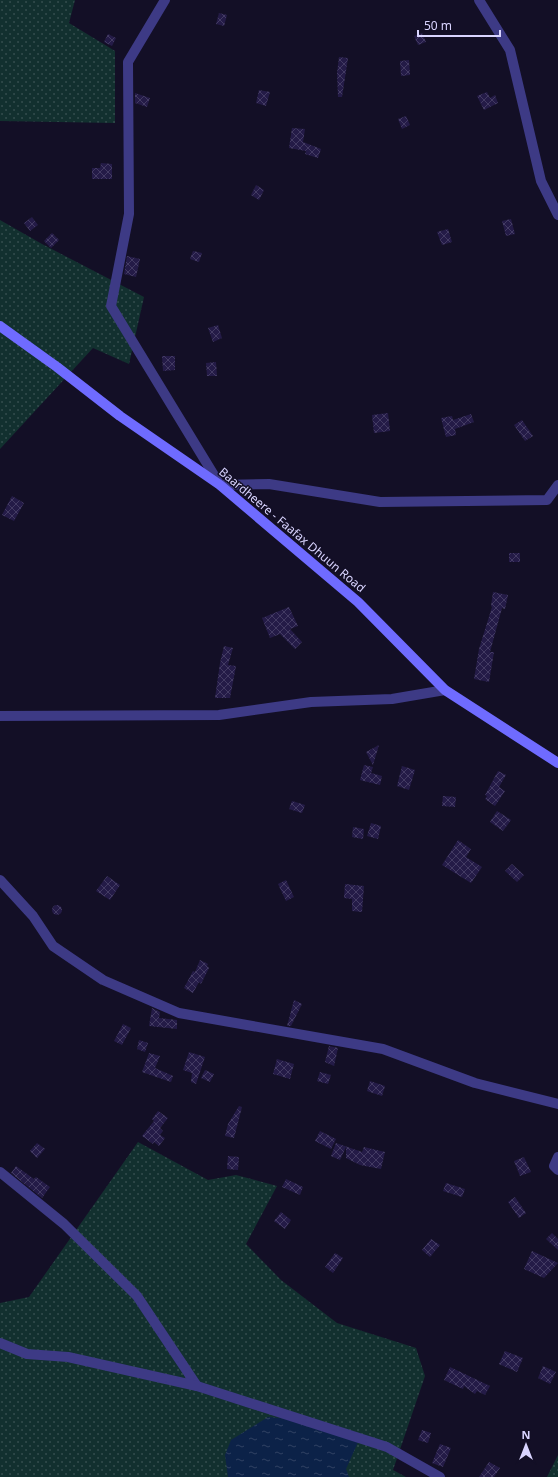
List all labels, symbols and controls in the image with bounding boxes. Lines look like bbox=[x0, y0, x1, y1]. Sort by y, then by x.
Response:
scale bar bbox=[418, 12, 500, 38]
text: 50 m bbox=[424, 17, 452, 34]
street label: Baardheere - Faafax Dhuun Road bbox=[215, 463, 369, 596]
north arrow bbox=[506, 1425, 546, 1465]
text: N bbox=[522, 1427, 530, 1442]

